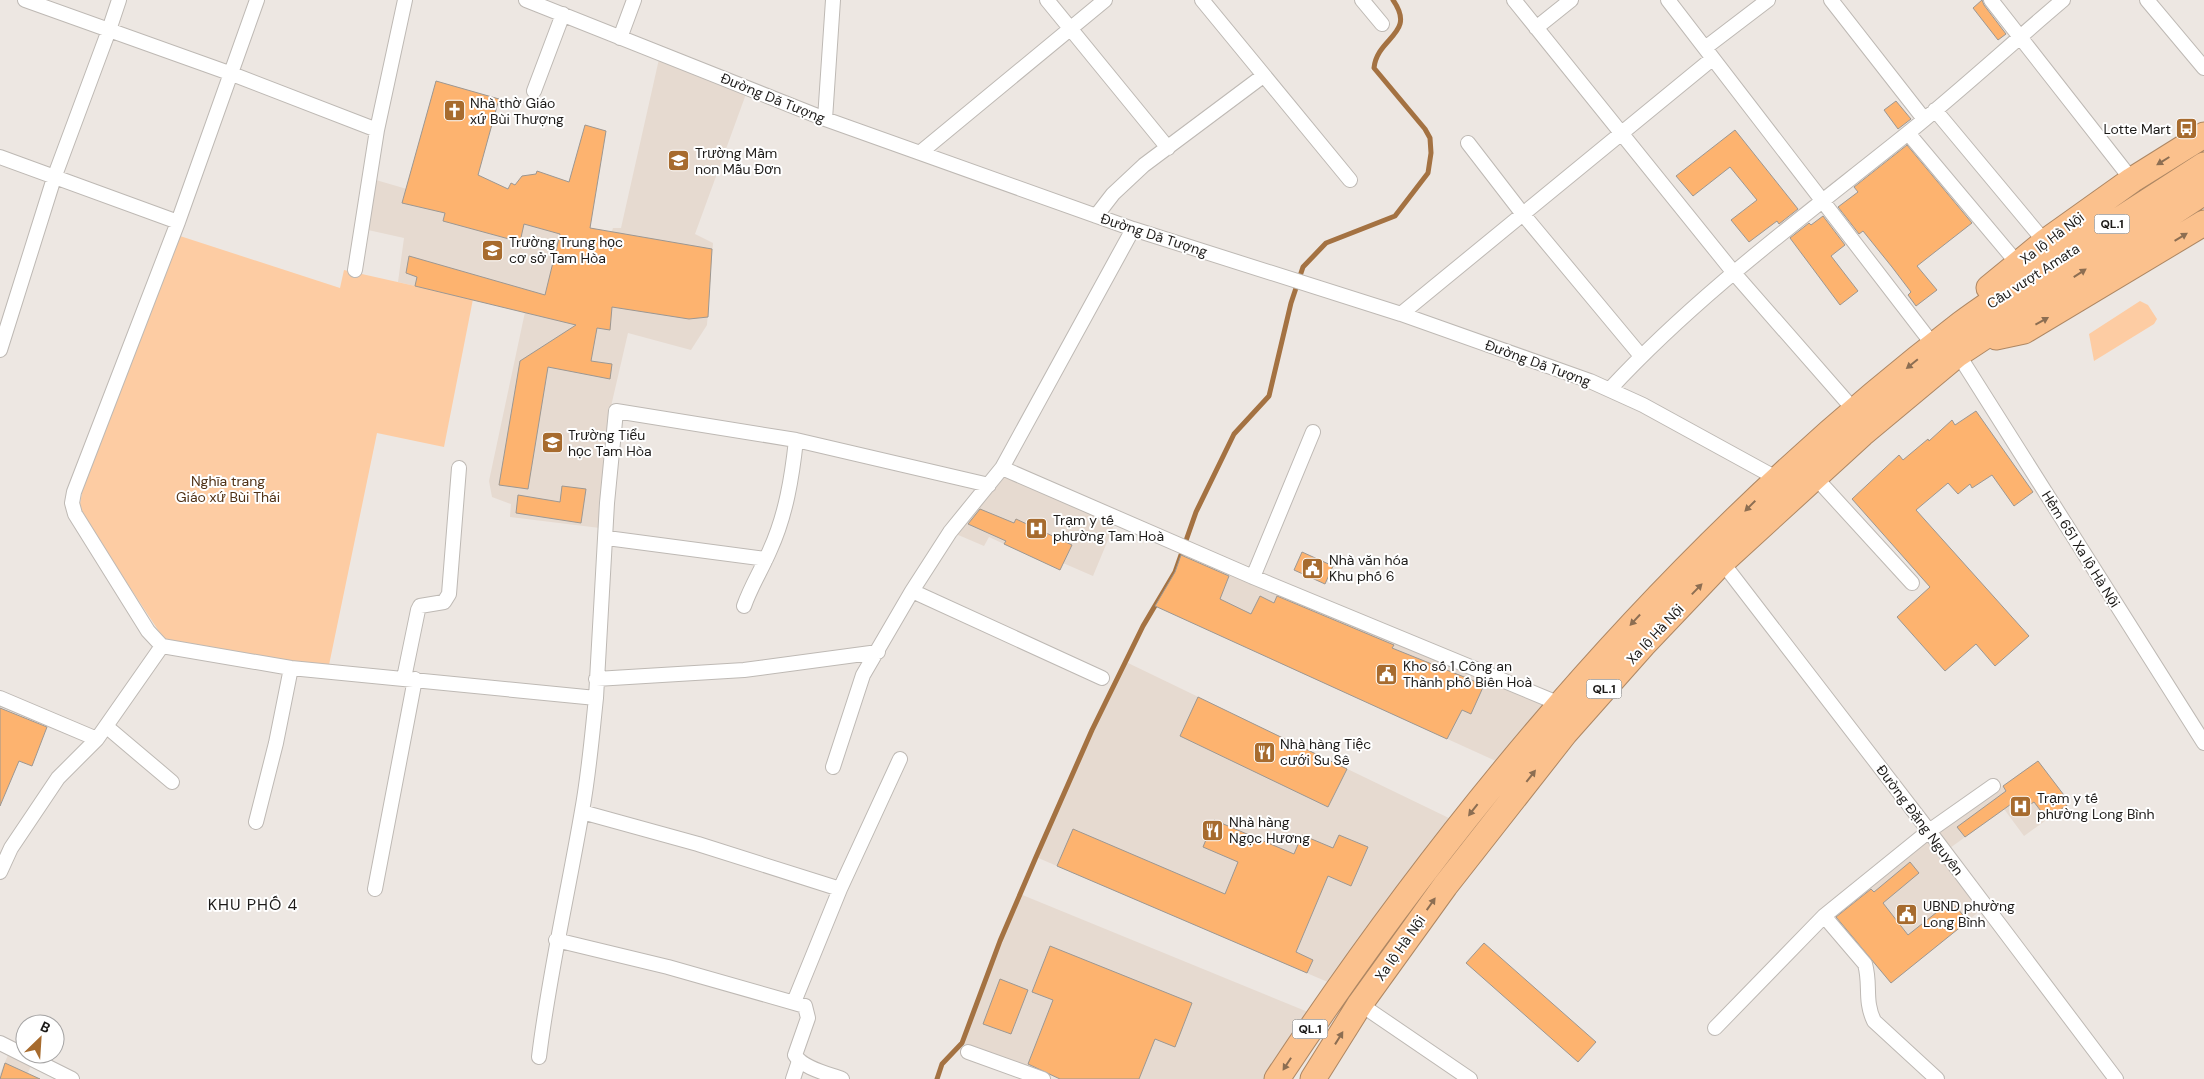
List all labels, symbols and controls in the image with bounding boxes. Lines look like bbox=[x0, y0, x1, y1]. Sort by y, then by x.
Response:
street label: Đường Dã Tượng bbox=[718, 69, 828, 127]
place label: Nhà thờ Giáo xứ Bùi Thượng bbox=[470, 94, 564, 128]
church icon: Nhà thờ Giáo xứ Bùi Thượng bbox=[442, 99, 466, 123]
bus stop icon: Lotte Mart bbox=[2175, 117, 2199, 141]
place label: Lotte Mart bbox=[2103, 120, 2171, 138]
place label: Trường Mầm non Mẫu Đơn bbox=[695, 144, 781, 178]
school or university icon: Trường Mầm non Mẫu Đơn bbox=[667, 149, 691, 173]
one-way arrow bbox=[2156, 156, 2169, 166]
street label: Xa lộ Hà Nội bbox=[2016, 208, 2088, 268]
street label: Đường Dã Tượng bbox=[1098, 209, 1210, 261]
road number: QL.1 bbox=[2094, 214, 2130, 233]
one-way arrow bbox=[2174, 232, 2187, 242]
place label: Trường Trung học cơ sở Tam Hòa bbox=[509, 233, 623, 267]
school or university icon: Trường Trung học cơ sở Tam Hòa bbox=[481, 238, 505, 262]
street label: Cầu vượt Amata bbox=[1983, 239, 2083, 313]
one-way arrow bbox=[2073, 268, 2086, 278]
one-way arrow bbox=[2035, 316, 2048, 325]
street label: Đường Dã Tượng bbox=[1483, 336, 1594, 391]
one-way arrow bbox=[1906, 358, 1919, 369]
place label: Trường Tiểu học Tam Hòa bbox=[568, 426, 652, 460]
school or university icon: Trường Tiểu học Tam Hòa bbox=[540, 431, 564, 455]
park label: Nghĩa trang Giáo xứ Bùi Thái bbox=[176, 472, 280, 506]
street label: Hẻm 651 Xa lộ Hà Nội bbox=[2038, 487, 2124, 611]
one-way arrow bbox=[1745, 500, 1757, 512]
place label: Trạm y tế phường Tam Hoà bbox=[1053, 511, 1164, 545]
hospital icon: Trạm y tế phường Tam Hoà bbox=[1025, 516, 1049, 540]
place label: Nhà văn hóa Khu phố 6 bbox=[1329, 551, 1408, 585]
public building icon: Nhà văn hóa Khu phố 6 bbox=[1301, 556, 1325, 580]
one-way arrow bbox=[1691, 583, 1703, 595]
street label: Xa lộ Hà Nội bbox=[1623, 600, 1687, 668]
one-way arrow bbox=[1629, 614, 1641, 626]
place label: Kho số 1 Công an Thành phố Biên Hoà bbox=[1403, 657, 1532, 691]
public building icon: Kho số 1 Công an Thành phố Biên Hoà bbox=[1375, 662, 1399, 686]
road number: QL.1 bbox=[1586, 680, 1622, 699]
place label: Nhà hàng Tiệc cưới Su Sê bbox=[1280, 735, 1371, 769]
restaurant icon: Nhà hàng Tiệc cưới Su Sê bbox=[1252, 740, 1276, 764]
street label: Đường Đặng Nguyên bbox=[1873, 761, 1967, 879]
one-way arrow bbox=[1526, 769, 1536, 783]
place label: Trạm y tế phường Long Bình bbox=[2037, 789, 2155, 823]
hospital icon: Trạm y tế phường Long Bình bbox=[2009, 794, 2033, 818]
one-way arrow bbox=[1467, 803, 1478, 816]
place label: Nhà hàng Ngọc Hương bbox=[1229, 813, 1310, 847]
restaurant icon: Nhà hàng Ngọc Hương bbox=[1201, 818, 1225, 842]
district label: KHU PHỐ 4 bbox=[208, 894, 298, 915]
one-way arrow bbox=[1426, 897, 1436, 911]
place label: UBND phường Long Bình bbox=[1923, 897, 2015, 931]
public building icon: UBND phường Long Bình bbox=[1895, 902, 1919, 926]
street label: Xa lộ Hà Nội bbox=[1371, 912, 1429, 984]
north arrow bbox=[15, 1014, 65, 1064]
text: B bbox=[38, 1017, 53, 1037]
road number: QL.1 bbox=[1292, 1020, 1328, 1038]
one-way arrow bbox=[1334, 1031, 1343, 1044]
one-way arrow bbox=[1282, 1057, 1292, 1071]

